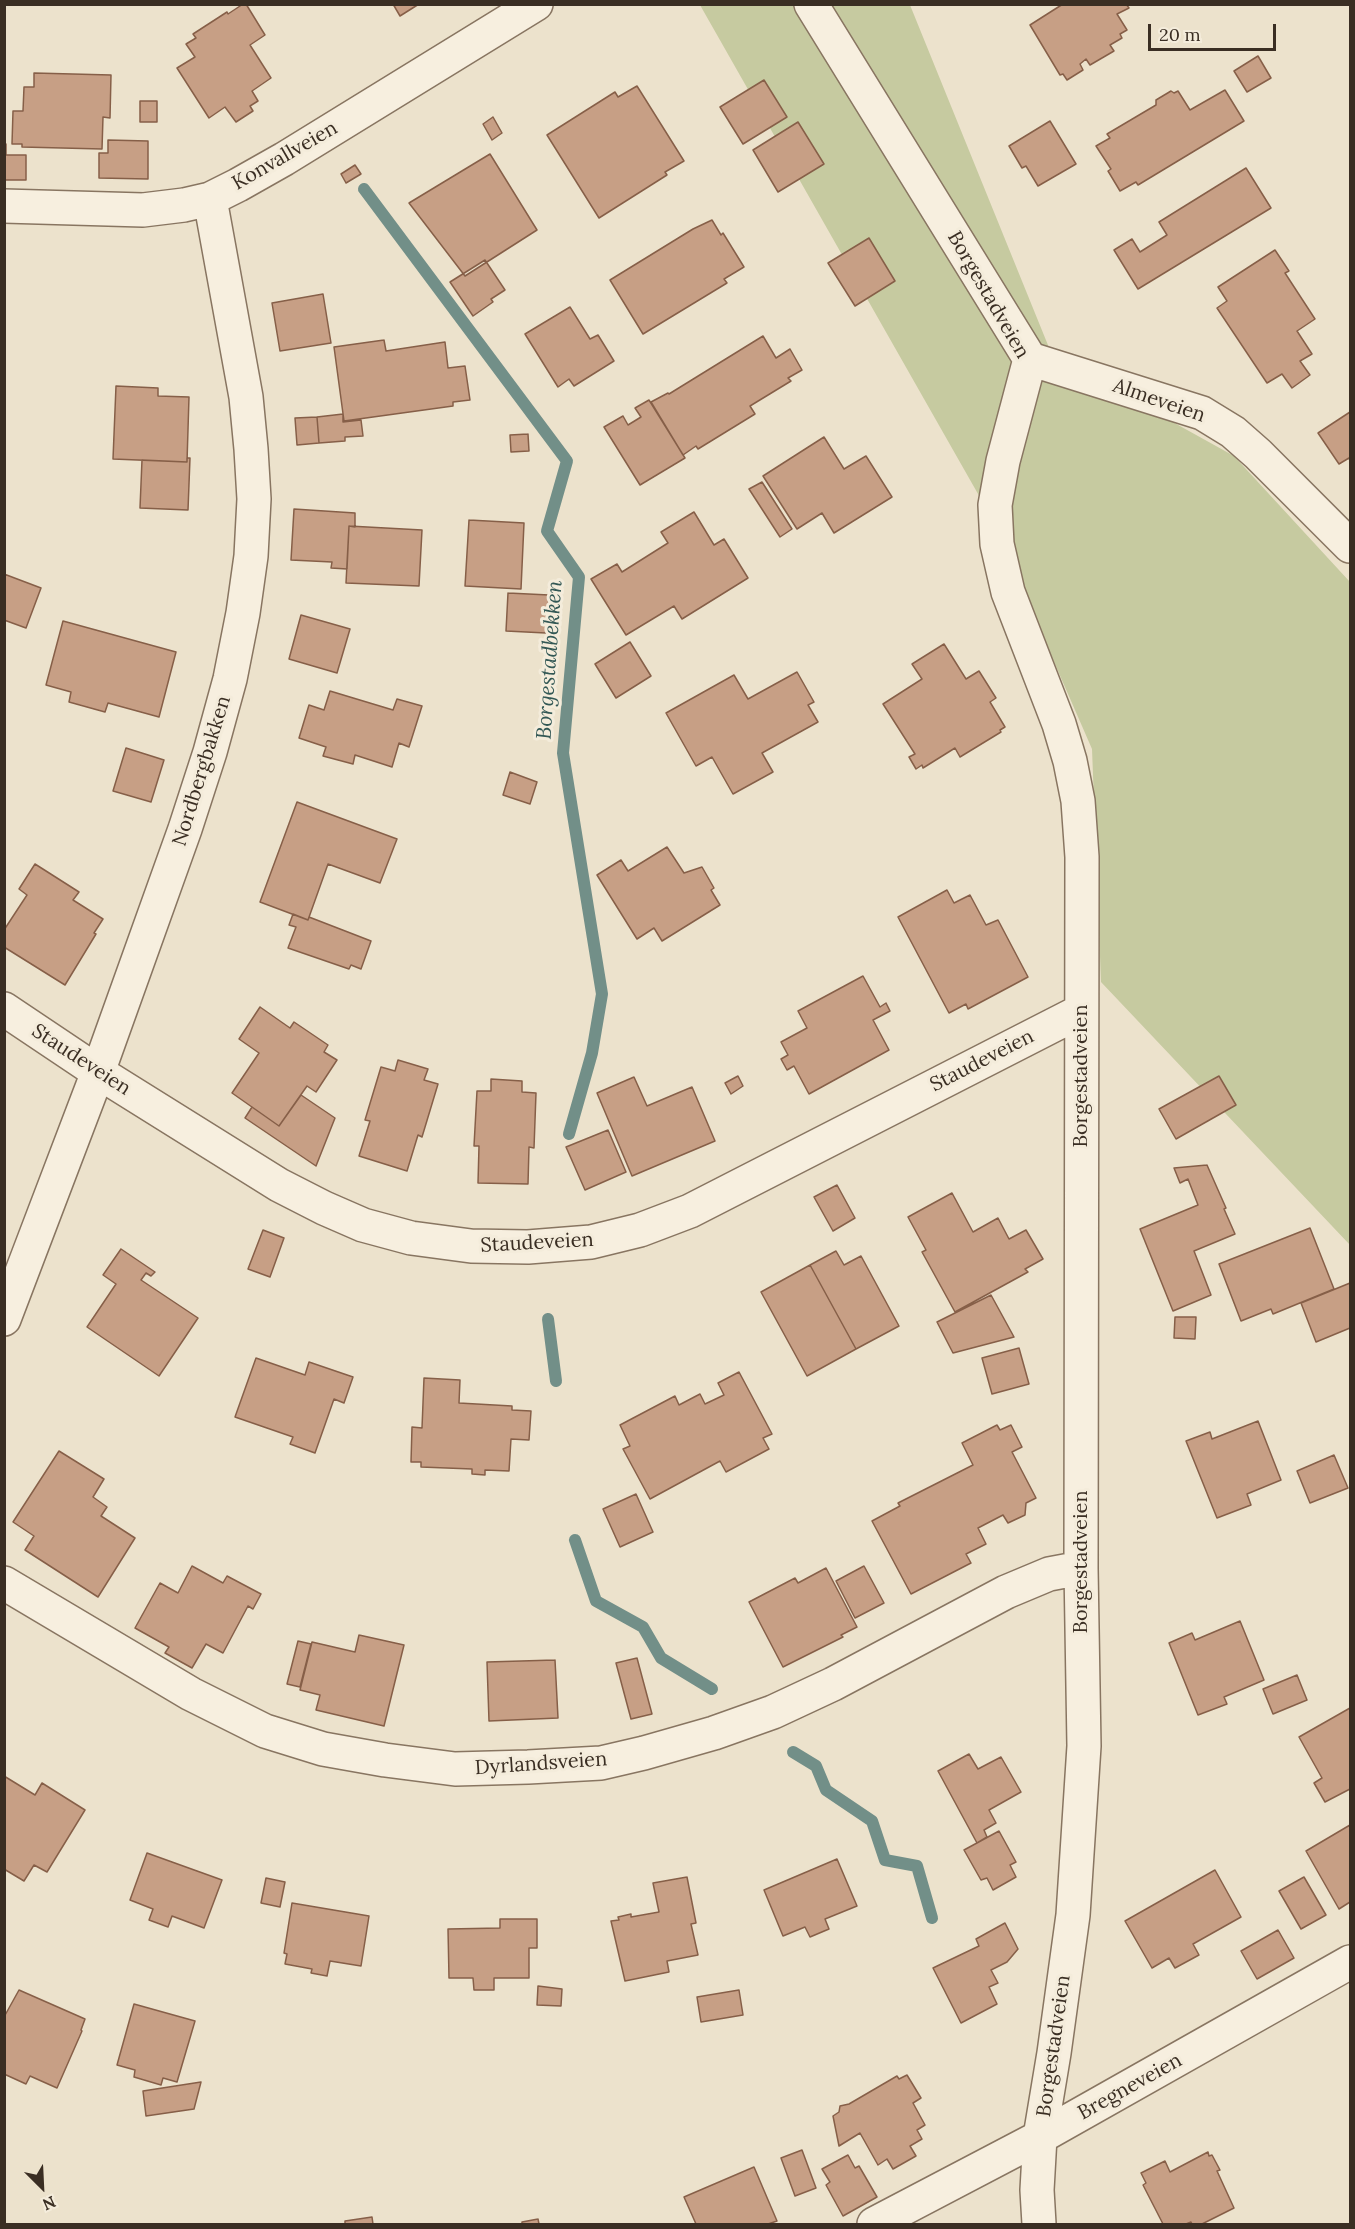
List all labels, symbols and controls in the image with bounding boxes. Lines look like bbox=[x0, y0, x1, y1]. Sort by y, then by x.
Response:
scale bar bbox=[1151, 12, 1278, 50]
text: 20 m bbox=[1159, 23, 1201, 46]
street label: Konvallveien bbox=[228, 116, 342, 196]
street label: Borgestadveien bbox=[942, 227, 1034, 363]
street label: Almeveien bbox=[1110, 374, 1208, 428]
water label: Borgestadbekken bbox=[532, 580, 568, 740]
street label: Nordbergbakken bbox=[168, 693, 236, 849]
street label: Borgestadveien bbox=[1069, 1004, 1093, 1148]
street label: Staudeveien bbox=[27, 1019, 135, 1101]
street label: Staudeveien bbox=[926, 1025, 1038, 1097]
street label: Staudeveien bbox=[480, 1228, 594, 1258]
street label: Borgestadveien bbox=[1069, 1490, 1093, 1634]
street label: Dyrlandsveien bbox=[474, 1747, 608, 1781]
street label: Borgestadveien bbox=[1032, 1973, 1076, 2119]
street label: Bregneveien bbox=[1074, 2049, 1186, 2125]
north arrow bbox=[12, 2157, 72, 2217]
text: N bbox=[40, 2192, 59, 2215]

